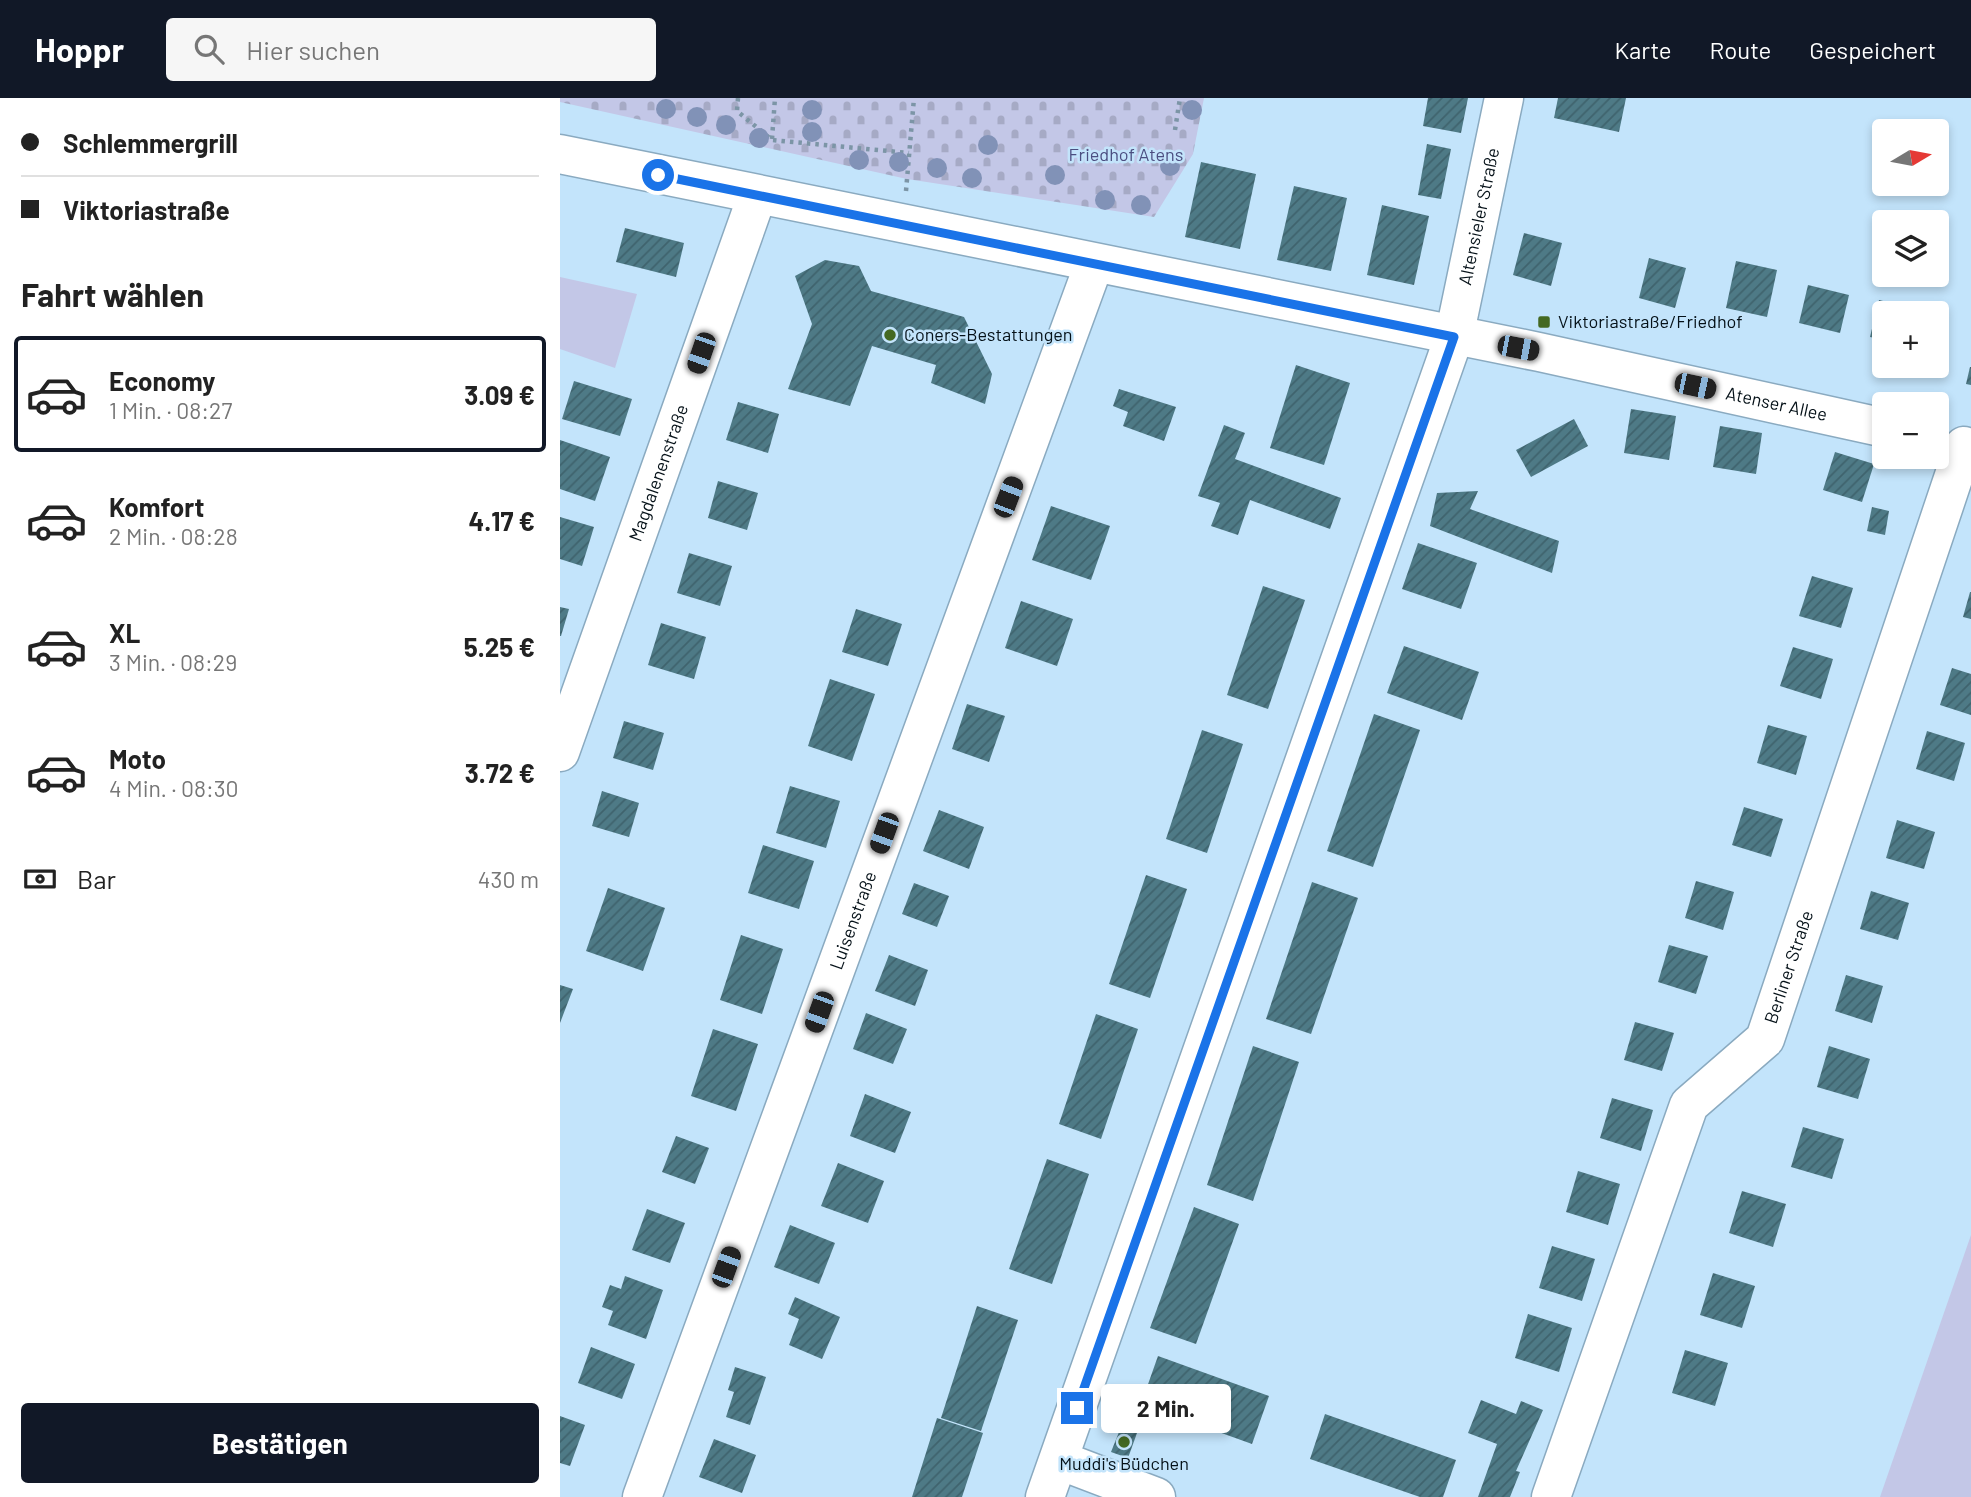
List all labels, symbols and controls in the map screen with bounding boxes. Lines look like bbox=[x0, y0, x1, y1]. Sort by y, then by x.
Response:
search box bbox=[166, 18, 656, 81]
text: Hoppr bbox=[35, 29, 124, 69]
icon: search bbox=[190, 30, 228, 68]
text: Hier suchen bbox=[246, 34, 380, 65]
text: Karte bbox=[1614, 35, 1672, 64]
text: Route bbox=[1710, 35, 1771, 64]
text: Gespeichert bbox=[1809, 35, 1936, 64]
north arrow bbox=[1872, 119, 1950, 196]
map controls bbox=[1872, 119, 1949, 469]
text: Schlemmergrill bbox=[63, 127, 238, 158]
park label: Friedhof Atens bbox=[1069, 143, 1183, 165]
street label: Altensieler Straße bbox=[1453, 146, 1503, 287]
route start bbox=[642, 159, 674, 191]
text: Viktoriastraße bbox=[63, 194, 230, 225]
button: layers bbox=[1872, 210, 1949, 287]
text: Fahrt wählen bbox=[21, 275, 204, 313]
button: + bbox=[1872, 301, 1949, 378]
place label: Viktoriastraße/Friedhof bbox=[1558, 310, 1743, 332]
marker: Viktoriastraße/Friedhof bbox=[1536, 314, 1552, 330]
place label: Coners-Bestattungen bbox=[904, 323, 1073, 345]
marker: Coners-Bestattungen bbox=[882, 327, 898, 343]
car bbox=[685, 330, 718, 376]
car bbox=[1496, 334, 1541, 362]
icon: car bbox=[25, 363, 88, 426]
text: Economy bbox=[109, 365, 215, 396]
car bbox=[1673, 371, 1718, 401]
text: 3.09 € bbox=[464, 379, 535, 410]
street label: Atenser Allee bbox=[1724, 381, 1829, 425]
button: − bbox=[1872, 392, 1949, 469]
text: 1 Min. · 08:27 bbox=[109, 396, 232, 424]
street label: Magdalenenstraße bbox=[624, 401, 692, 544]
car bbox=[991, 474, 1026, 520]
icon: car bbox=[25, 489, 88, 552]
text: Komfort bbox=[109, 491, 204, 522]
text: 4.17 € bbox=[468, 505, 535, 536]
text: 2 Min. · 08:28 bbox=[109, 522, 238, 550]
icon: car bbox=[25, 615, 88, 678]
text: XL bbox=[109, 617, 140, 648]
text: 5.25 € bbox=[464, 631, 535, 662]
text: 3 Min. · 08:29 bbox=[109, 648, 237, 676]
icon: car bbox=[25, 741, 88, 804]
text: Moto bbox=[109, 743, 166, 774]
text: 3.72 € bbox=[465, 757, 535, 788]
text: 4 Min. · 08:30 bbox=[109, 774, 239, 802]
car bbox=[867, 810, 902, 856]
icon: cash bbox=[21, 860, 59, 898]
text: Bar bbox=[77, 863, 116, 894]
text: 430 m bbox=[478, 865, 539, 893]
street label: Luisenstraße bbox=[824, 868, 880, 972]
street label: Berliner Straße bbox=[1759, 907, 1817, 1026]
car bbox=[802, 989, 837, 1035]
car bbox=[709, 1244, 744, 1290]
callout: 2 Min. bbox=[1102, 1384, 1231, 1432]
route end bbox=[1061, 1392, 1093, 1424]
text: 2 Min. bbox=[1137, 1394, 1195, 1422]
button: Bestätigen bbox=[21, 1403, 539, 1483]
marker: Muddi's Büdchen bbox=[1116, 1434, 1132, 1450]
place label: Muddi's Büdchen bbox=[1059, 1452, 1189, 1474]

